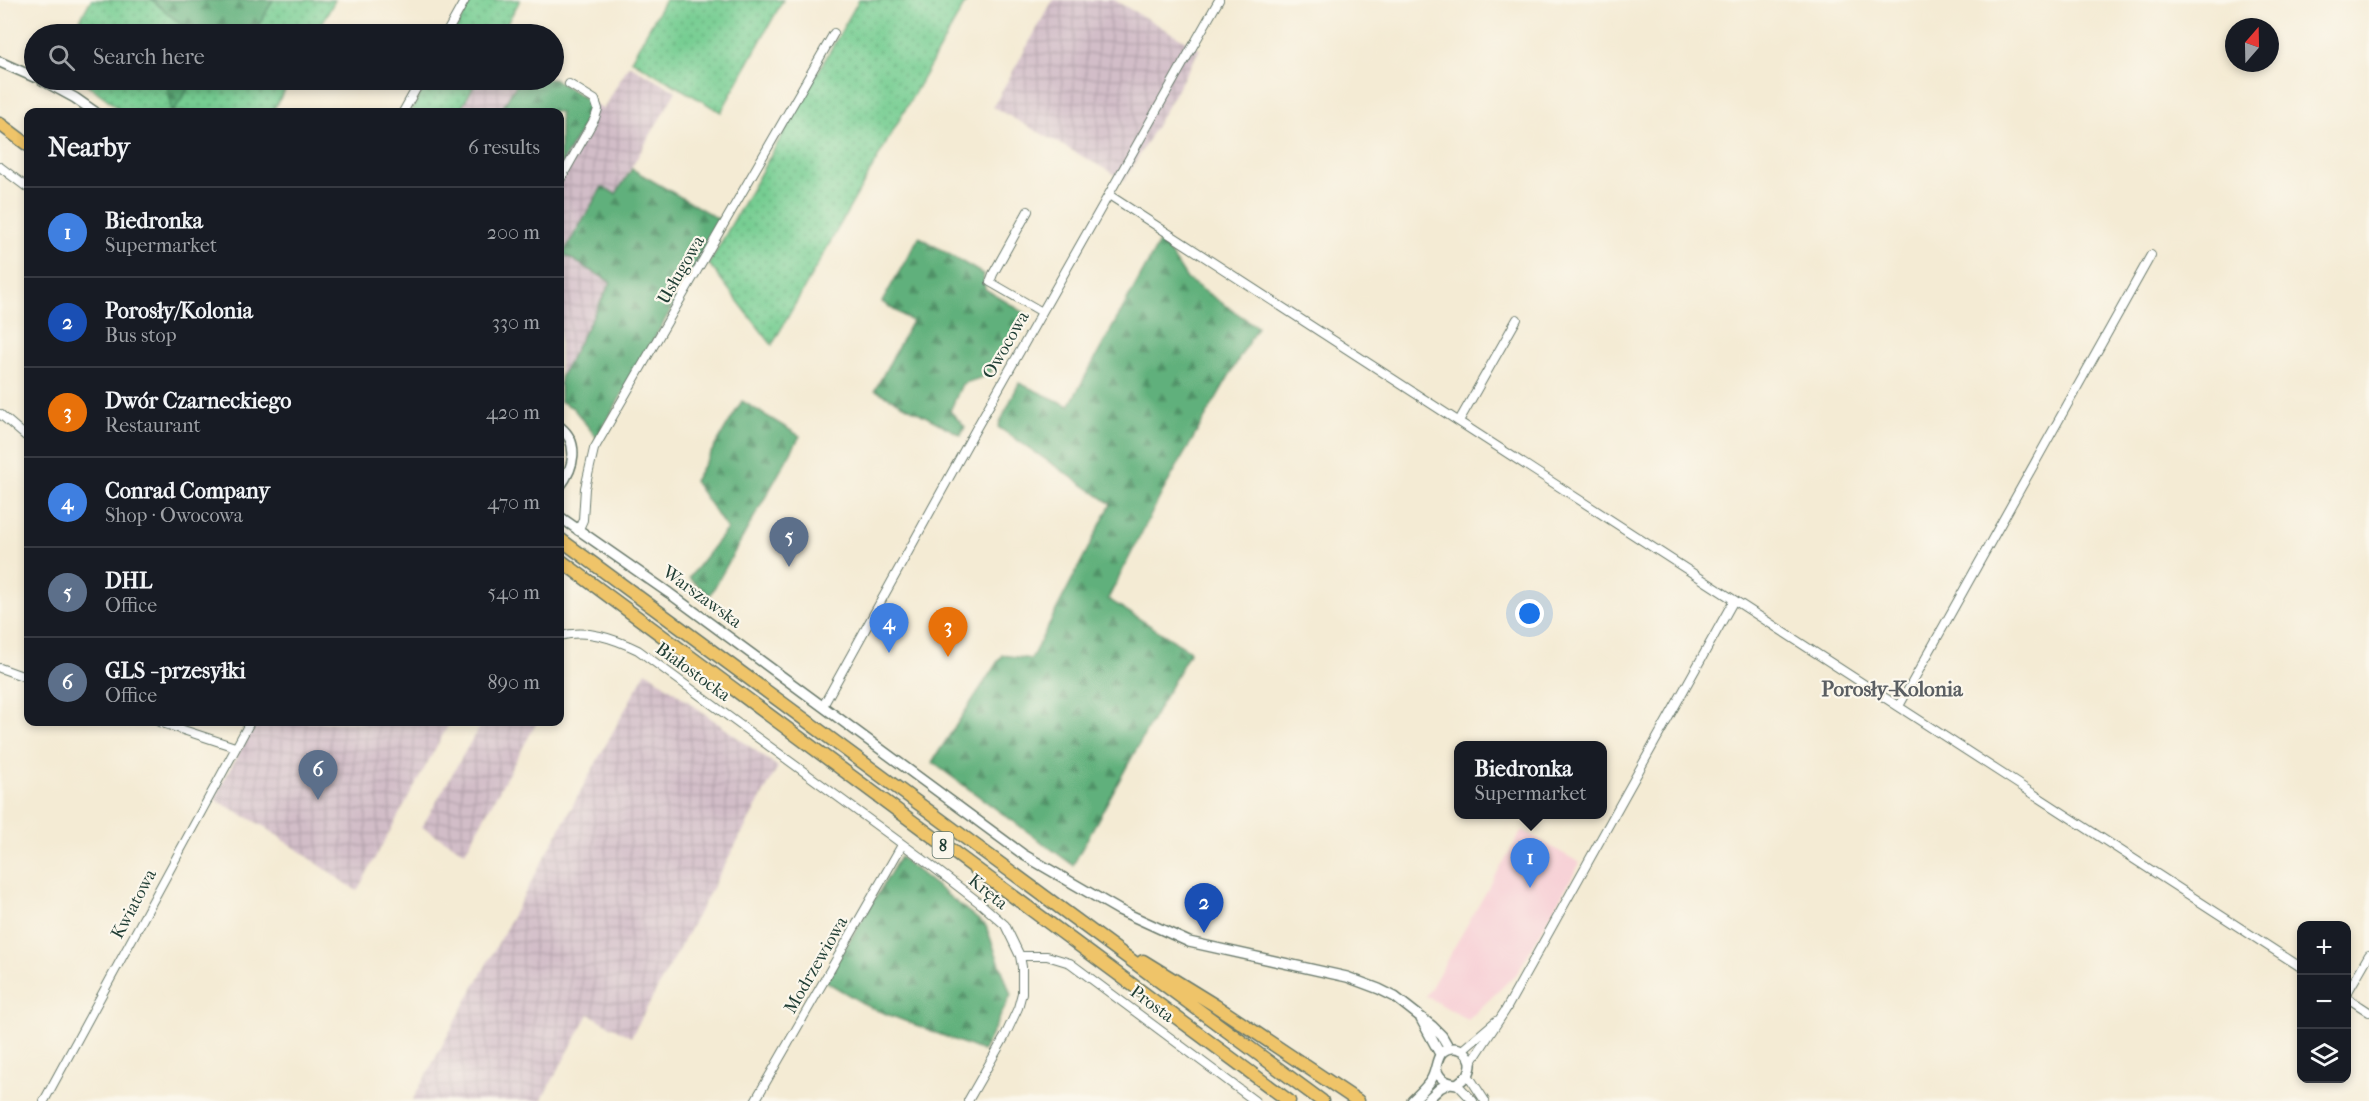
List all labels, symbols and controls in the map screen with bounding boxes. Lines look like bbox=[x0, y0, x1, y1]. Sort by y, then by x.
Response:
north arrow bbox=[2225, 18, 2279, 72]
search box bbox=[24, 24, 564, 90]
icon: search bbox=[45, 41, 78, 74]
text: Search here bbox=[93, 44, 205, 70]
text: Nearby bbox=[48, 132, 130, 163]
text: 6 results bbox=[468, 136, 540, 159]
text: Biedronka bbox=[105, 208, 203, 234]
text: 1 bbox=[64, 221, 71, 244]
text: 200 m bbox=[487, 221, 540, 244]
street label: Usługowa bbox=[653, 231, 709, 308]
text: Supermarket bbox=[105, 234, 217, 257]
text: Porosły/Kolonia bbox=[105, 298, 253, 324]
street label: Owocowa bbox=[978, 307, 1034, 383]
text: 2 bbox=[62, 311, 73, 334]
text: 330 m bbox=[492, 311, 540, 334]
text: Bus stop bbox=[105, 324, 177, 347]
text: Dwór Czarneckiego bbox=[105, 388, 291, 414]
text: 3 bbox=[63, 401, 72, 424]
text: 420 m bbox=[486, 401, 540, 424]
text: Restaurant bbox=[105, 414, 201, 437]
text: Conrad Company bbox=[105, 478, 270, 504]
text: 4 bbox=[62, 491, 73, 514]
text: 470 m bbox=[487, 491, 540, 514]
text: Shop · Owocowa bbox=[105, 504, 243, 527]
pin: 5 bbox=[770, 518, 808, 567]
street label: Warszawska bbox=[658, 561, 746, 633]
text: DHL bbox=[105, 568, 152, 594]
text: 5 bbox=[63, 581, 72, 604]
text: 540 m bbox=[488, 581, 540, 604]
text: Office bbox=[105, 594, 157, 617]
your location bbox=[1515, 599, 1544, 628]
pin: 4 bbox=[870, 604, 908, 653]
pin: 3 bbox=[928, 608, 968, 657]
street label: Białostocka bbox=[652, 638, 735, 706]
text: GLS - przesyłki bbox=[105, 658, 246, 684]
text: 6 bbox=[62, 671, 73, 694]
text: 890 m bbox=[488, 671, 540, 694]
district label: Porosły-Kolonia bbox=[1821, 677, 1964, 701]
text: Office bbox=[105, 684, 157, 707]
popup bbox=[1454, 741, 1607, 819]
pin: 6 bbox=[298, 750, 338, 800]
text: Biedronka bbox=[1474, 756, 1572, 782]
text: Supermarket bbox=[1474, 782, 1587, 805]
road number: 8 bbox=[932, 832, 954, 858]
pin: 1 bbox=[1510, 838, 1550, 888]
street label: Kwiatowa bbox=[107, 865, 161, 942]
street label: Kręta bbox=[964, 870, 1012, 915]
pin: 2 bbox=[1184, 884, 1224, 933]
street label: Modrzewiowa bbox=[780, 912, 853, 1017]
map controls bbox=[2297, 921, 2351, 1083]
button: + bbox=[2297, 921, 2351, 975]
button: − bbox=[2297, 975, 2351, 1029]
street label: Prosta bbox=[1126, 981, 1179, 1027]
button: layers bbox=[2297, 1029, 2351, 1083]

